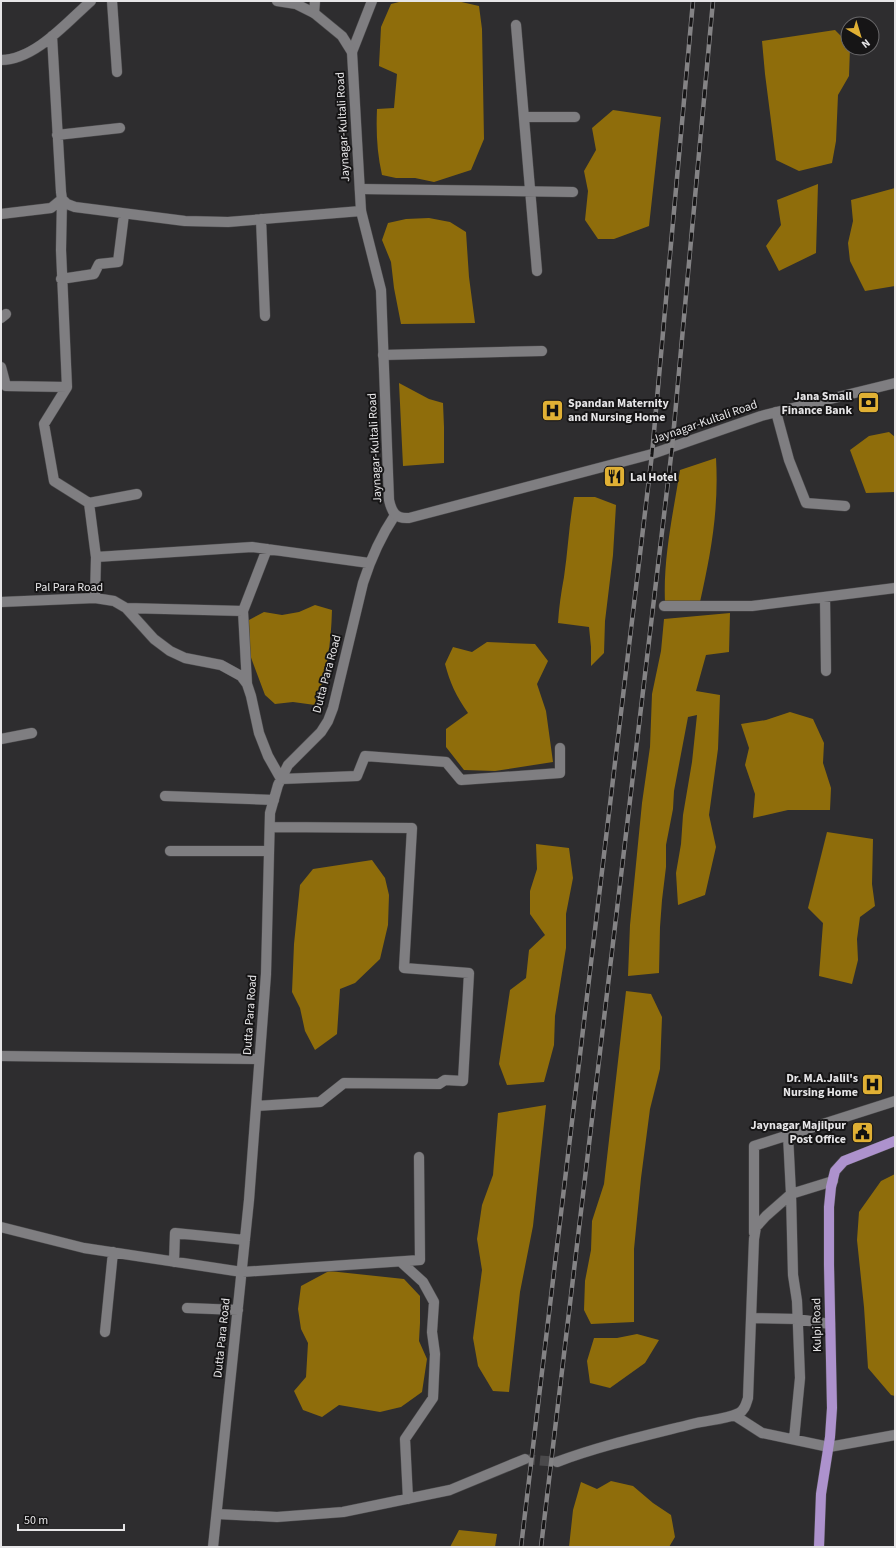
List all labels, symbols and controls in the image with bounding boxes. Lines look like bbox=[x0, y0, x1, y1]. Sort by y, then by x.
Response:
north arrow bbox=[840, 16, 880, 56]
text: N bbox=[858, 35, 873, 52]
street label: Jaynagar-Kultali Road bbox=[332, 72, 354, 182]
place label: Jana Small Finance Bank bbox=[781, 388, 853, 419]
bank icon: Jana Small Finance Bank bbox=[855, 390, 881, 416]
street label: Jaynagar-Kultali Road bbox=[364, 393, 386, 503]
place label: Spandan Maternity and Nursing Home bbox=[568, 395, 669, 426]
street label: Jaynagar-Kultali Road bbox=[650, 396, 760, 448]
hospital icon: Spandan Maternity and Nursing Home bbox=[540, 397, 566, 423]
restaurant icon: Lal Hotel bbox=[602, 464, 628, 490]
place label: Lal Hotel bbox=[630, 469, 677, 486]
street label: Pal Para Road bbox=[35, 579, 103, 596]
street label: Dutta Para Road bbox=[308, 633, 346, 715]
street label: Dutta Para Road bbox=[239, 974, 261, 1056]
place label: Dr. M.A.Jalil's Nursing Home bbox=[783, 1070, 858, 1101]
hospital icon: Dr. M.A.Jalil's Nursing Home bbox=[860, 1072, 886, 1098]
place label: Jaynagar Majilpur Post Office bbox=[750, 1117, 846, 1148]
public building icon: Jaynagar Majilpur Post Office bbox=[849, 1119, 875, 1145]
street label: Dutta Para Road bbox=[209, 1297, 235, 1379]
street label: Kulpi Road bbox=[808, 1298, 826, 1352]
scale bar bbox=[18, 1506, 124, 1532]
text: 50 m bbox=[24, 1512, 48, 1529]

